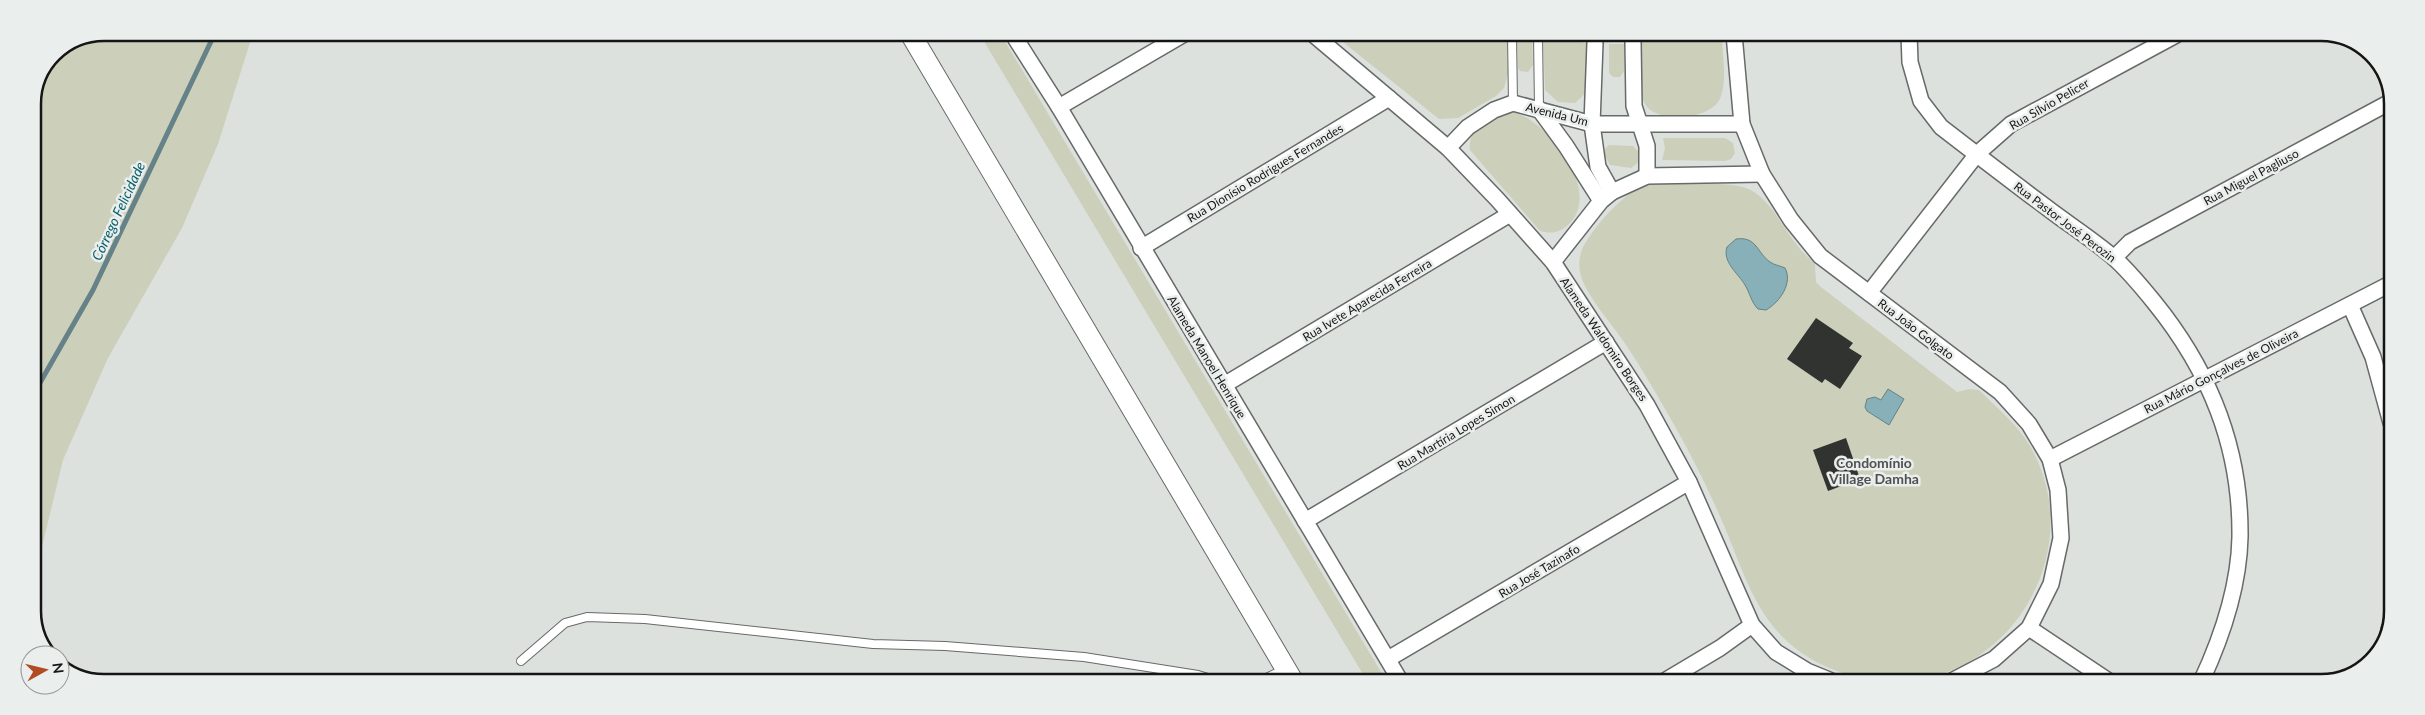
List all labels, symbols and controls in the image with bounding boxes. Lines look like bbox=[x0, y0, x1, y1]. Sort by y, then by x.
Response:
street label: Rua Sílvio Pelicer bbox=[2006, 75, 2092, 133]
street label: Avenida Um bbox=[1524, 99, 1590, 129]
street label: Rua Dionísio Rodrigues Fernandes bbox=[1184, 120, 1346, 226]
street label: Rua Miguel Pagliuso bbox=[2201, 145, 2301, 208]
water label: Córrego Felicidade bbox=[88, 159, 148, 263]
street label: Rua Pastor José Perozin bbox=[2011, 179, 2119, 265]
street label: Rua Ivete Aparecida Ferreira bbox=[1300, 255, 1434, 345]
street label: Alameda Waldomiro Borges bbox=[1557, 274, 1651, 404]
street label: Alameda Manoel Henrique bbox=[1164, 293, 1250, 421]
street label: Rua João Golgato bbox=[1875, 295, 1957, 363]
street label: Rua Mário Gonçalves de Oliveira bbox=[2141, 325, 2301, 417]
street label: Rua Martíria Lopes Simon bbox=[1394, 391, 1518, 473]
district label: Condomínio Village Damha bbox=[1828, 454, 1919, 487]
street label: Rua José Tazinafo bbox=[1496, 541, 1582, 601]
north arrow bbox=[20, 645, 70, 695]
text: N bbox=[49, 662, 68, 675]

